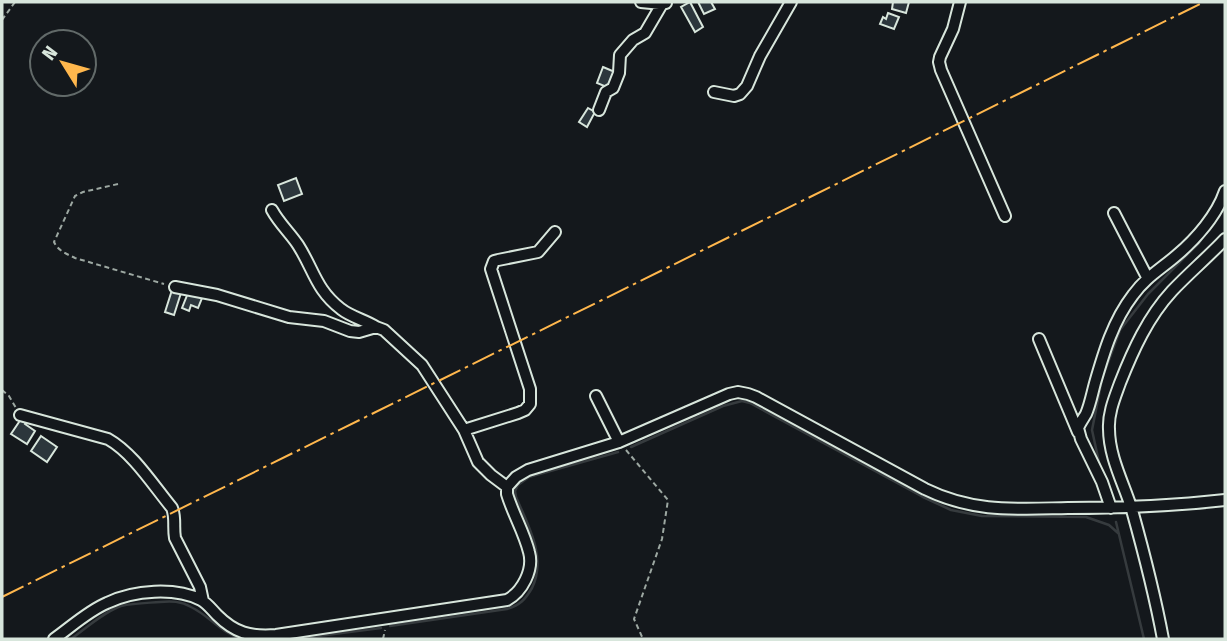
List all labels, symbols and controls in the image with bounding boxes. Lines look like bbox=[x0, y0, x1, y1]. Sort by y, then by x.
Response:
north arrow bbox=[28, 28, 98, 98]
text: N bbox=[37, 42, 62, 65]

